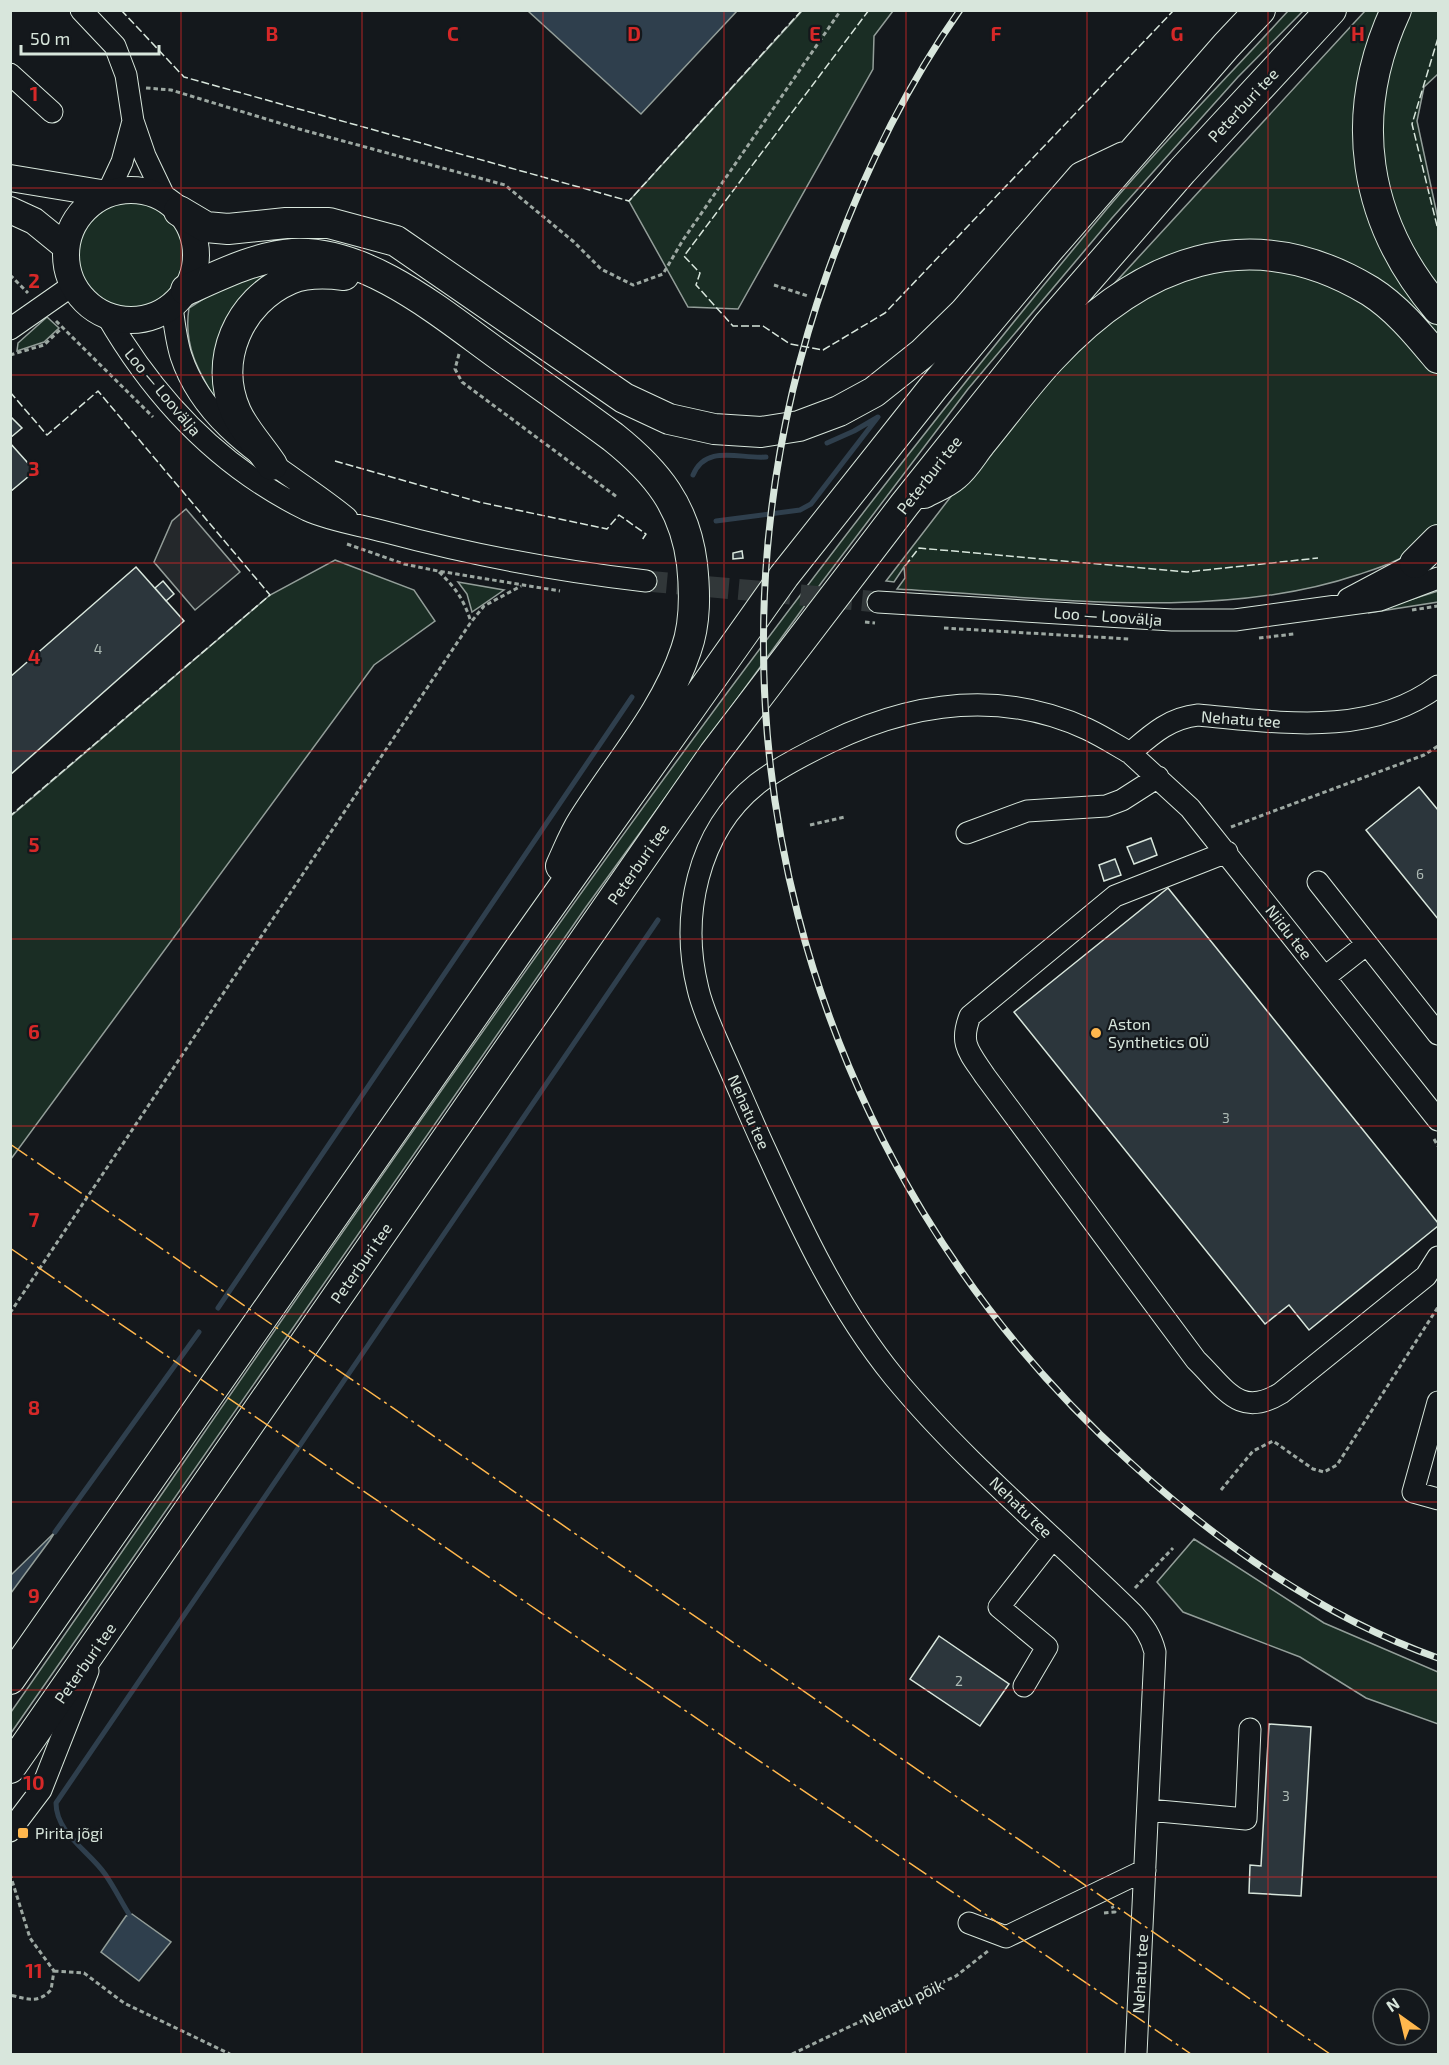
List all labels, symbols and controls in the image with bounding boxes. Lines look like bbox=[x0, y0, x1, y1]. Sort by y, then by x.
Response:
scale bar bbox=[21, 18, 159, 56]
text: B bbox=[266, 21, 278, 45]
text: C bbox=[447, 21, 459, 45]
text: D bbox=[627, 21, 641, 45]
text: E bbox=[809, 21, 821, 45]
text: F bbox=[990, 21, 1002, 45]
text: G bbox=[1171, 21, 1183, 45]
text: H bbox=[1351, 21, 1365, 45]
text: 50 m bbox=[30, 27, 70, 49]
street label: Peterburi tee bbox=[1204, 64, 1282, 146]
text: 1 bbox=[30, 81, 38, 105]
text: 2 bbox=[28, 268, 40, 292]
street label: Loo — Loovälja bbox=[120, 344, 206, 440]
street label: Peterburi tee bbox=[892, 432, 965, 518]
text: 3 bbox=[28, 456, 40, 480]
street label: Loo — Loovälja bbox=[1053, 602, 1163, 630]
house number: 4 bbox=[94, 640, 102, 657]
text: 4 bbox=[28, 644, 41, 668]
street label: Nehatu tee bbox=[1201, 706, 1281, 731]
street label: Peterburi tee bbox=[603, 820, 672, 908]
text: 5 bbox=[28, 832, 40, 856]
house number: 6 bbox=[1416, 865, 1424, 882]
street label: Niidu tee bbox=[1262, 901, 1317, 963]
place label: Aston Synthetics OÜ bbox=[1108, 1014, 1210, 1051]
text: 6 bbox=[28, 1019, 40, 1043]
marker: Aston Synthetics OÜ bbox=[1089, 1026, 1103, 1040]
street label: Nehatu tee bbox=[725, 1072, 774, 1152]
house number: 3 bbox=[1222, 1109, 1230, 1126]
text: 7 bbox=[29, 1207, 40, 1231]
street label: Peterburi tee bbox=[326, 1219, 395, 1307]
text: 8 bbox=[28, 1395, 40, 1419]
street label: Nehatu tee bbox=[986, 1472, 1057, 1541]
text: 9 bbox=[28, 1583, 40, 1607]
street label: Peterburi tee bbox=[50, 1619, 119, 1707]
house number: 2 bbox=[955, 1672, 963, 1689]
text: 10 bbox=[23, 1770, 45, 1794]
house number: 3 bbox=[1282, 1787, 1290, 1804]
place label: Pirita jõgi bbox=[35, 1823, 103, 1843]
marker: Pirita jõgi bbox=[16, 1826, 30, 1840]
street label: Nehatu tee bbox=[1128, 1934, 1151, 2014]
text: 11 bbox=[25, 1958, 43, 1982]
street label: Nehatu põik bbox=[859, 1975, 946, 2029]
north arrow bbox=[1371, 1987, 1431, 2047]
text: N bbox=[1382, 1993, 1402, 2015]

